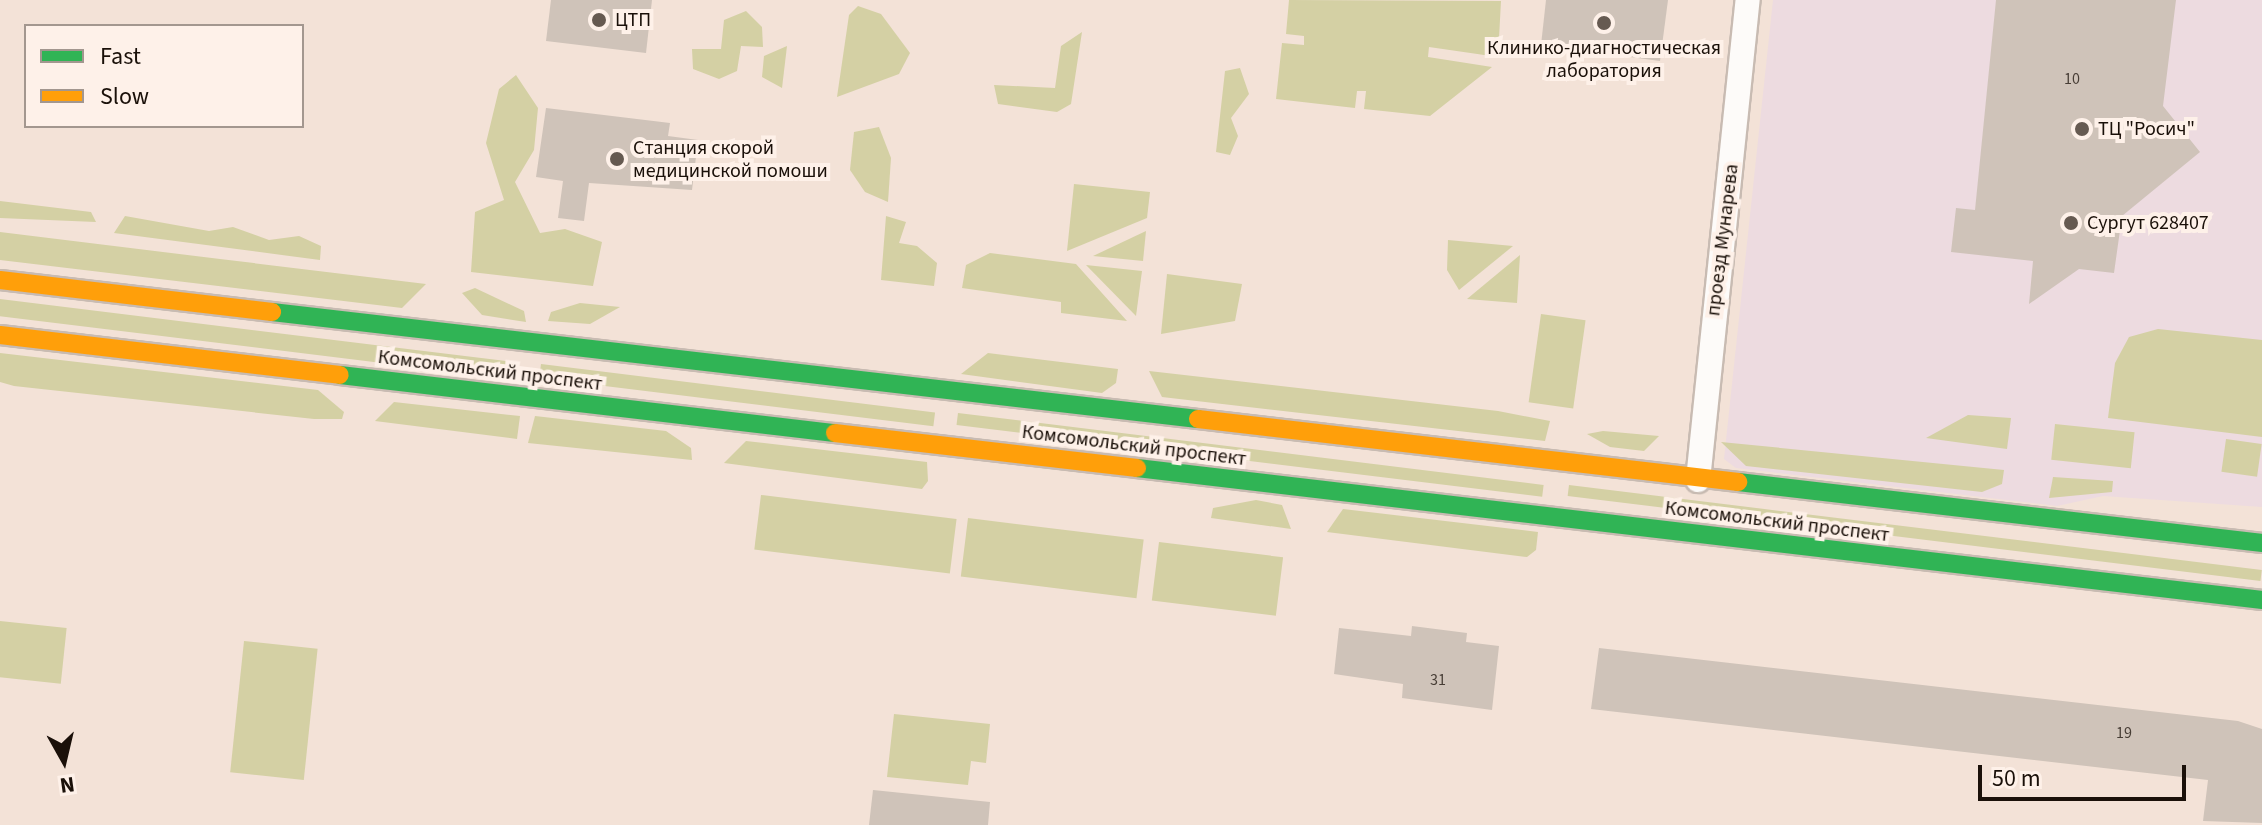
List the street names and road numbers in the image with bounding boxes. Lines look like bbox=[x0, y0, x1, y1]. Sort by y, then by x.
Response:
street label: проезд Мунарева bbox=[1702, 163, 1744, 317]
street label: Комсомольский проспект bbox=[376, 345, 604, 397]
street label: Комсомольский проспект bbox=[1020, 420, 1248, 472]
street label: Комсомольский проспект bbox=[1663, 496, 1891, 548]

